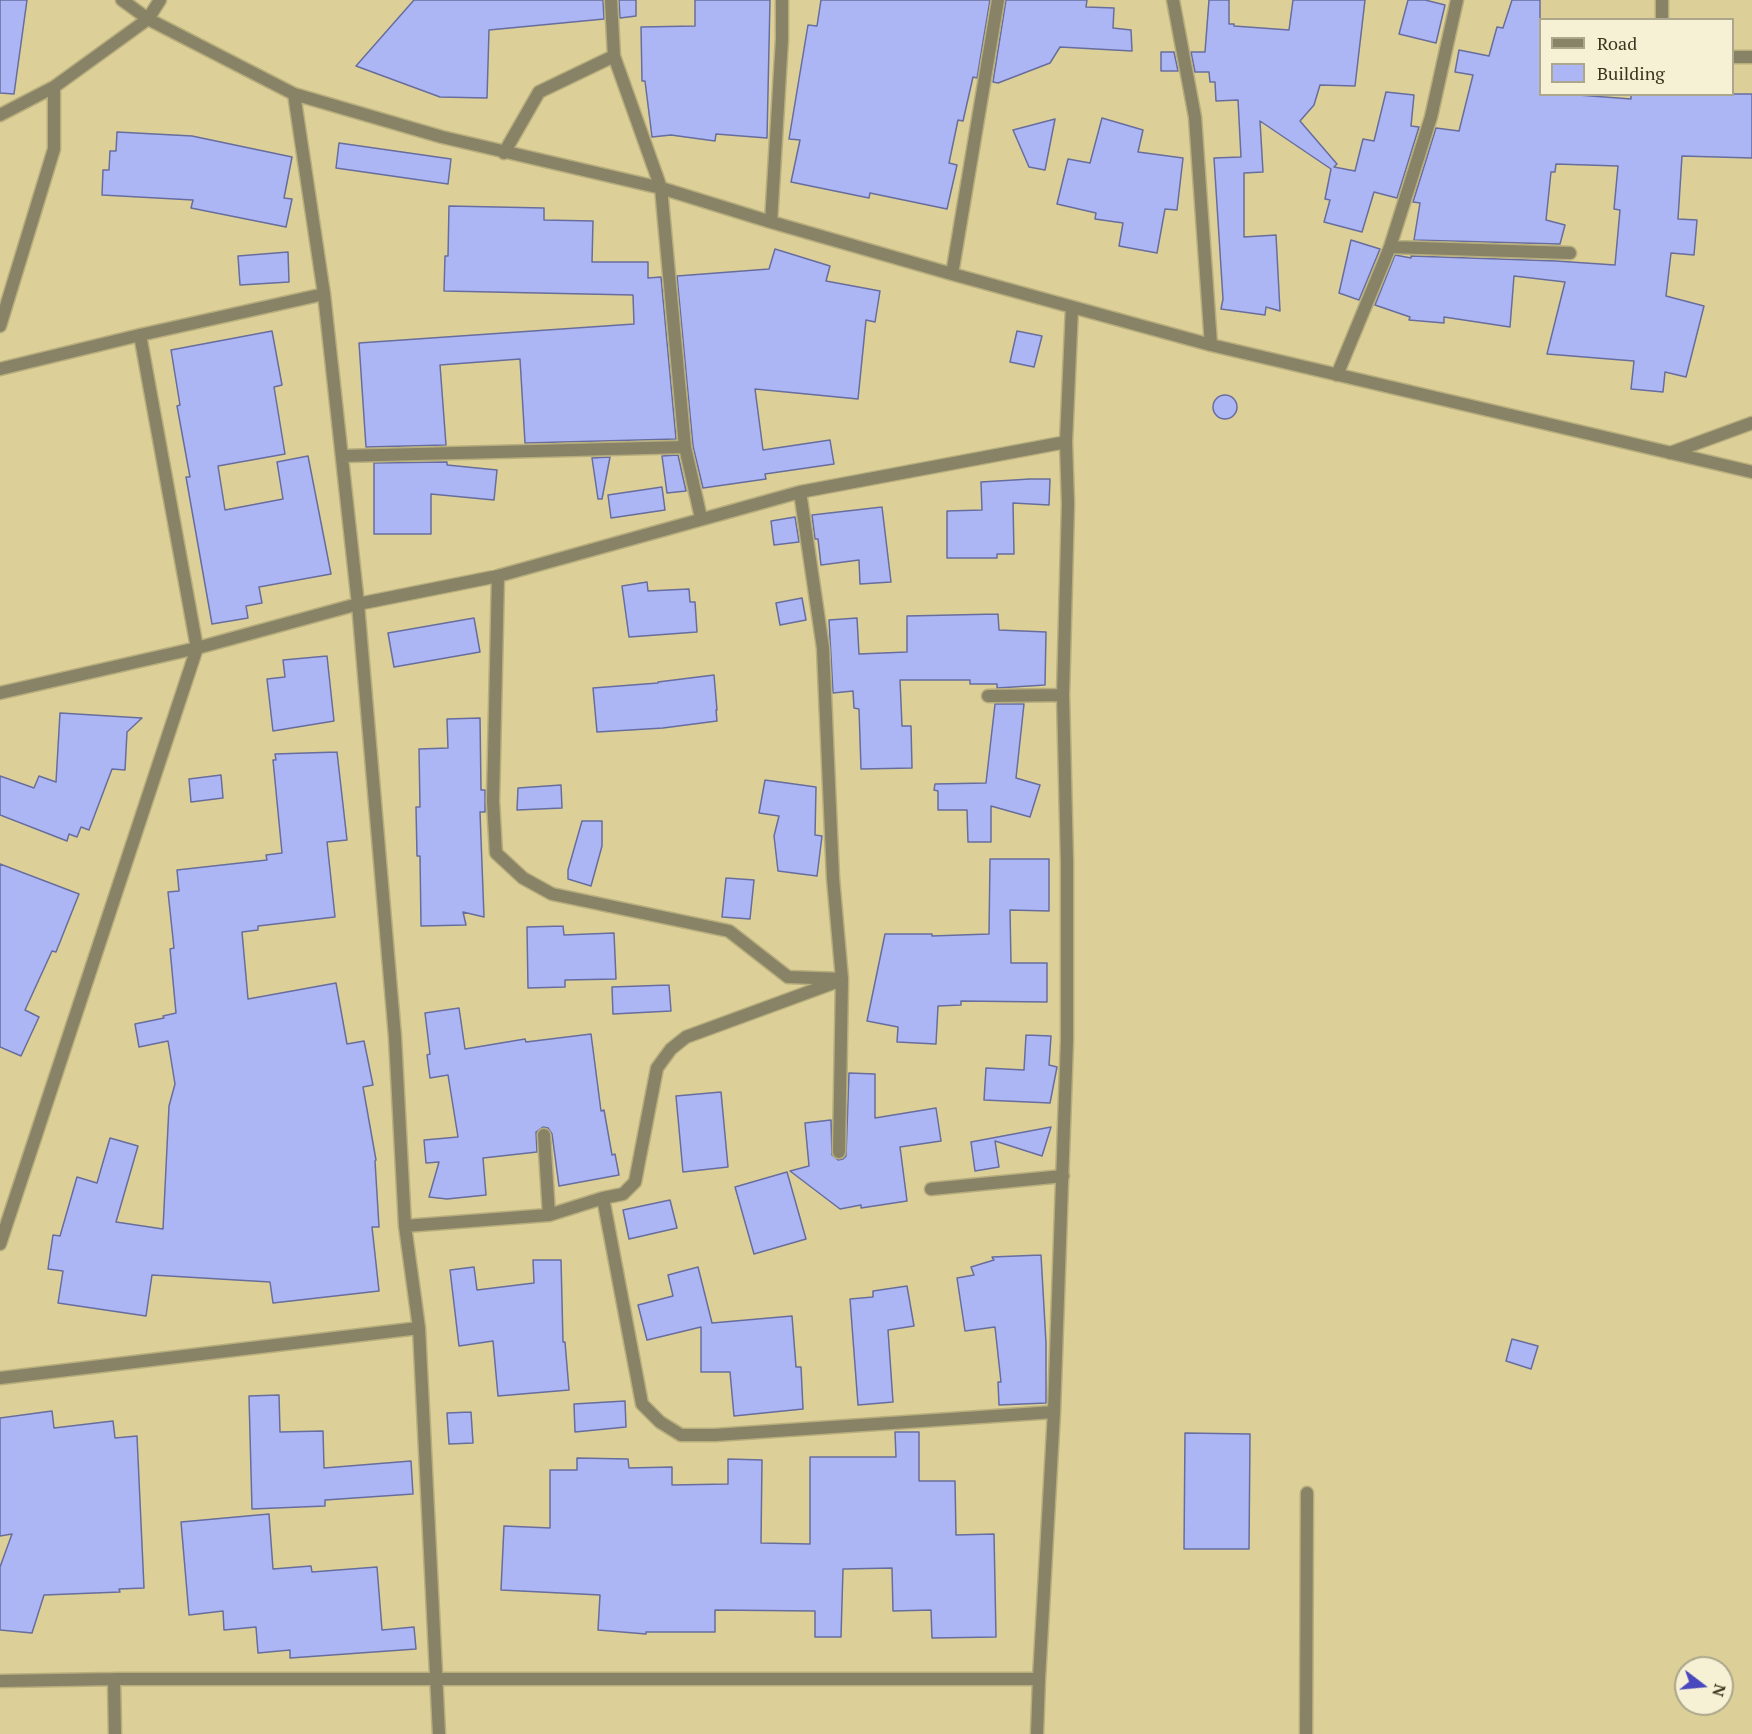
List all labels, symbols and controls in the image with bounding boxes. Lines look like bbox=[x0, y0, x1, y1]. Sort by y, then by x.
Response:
legend bbox=[1539, 18, 1734, 96]
text: Road bbox=[1597, 31, 1637, 55]
text: Building bbox=[1597, 61, 1665, 85]
north arrow bbox=[1674, 1656, 1734, 1716]
text: N bbox=[1707, 1682, 1732, 1699]

